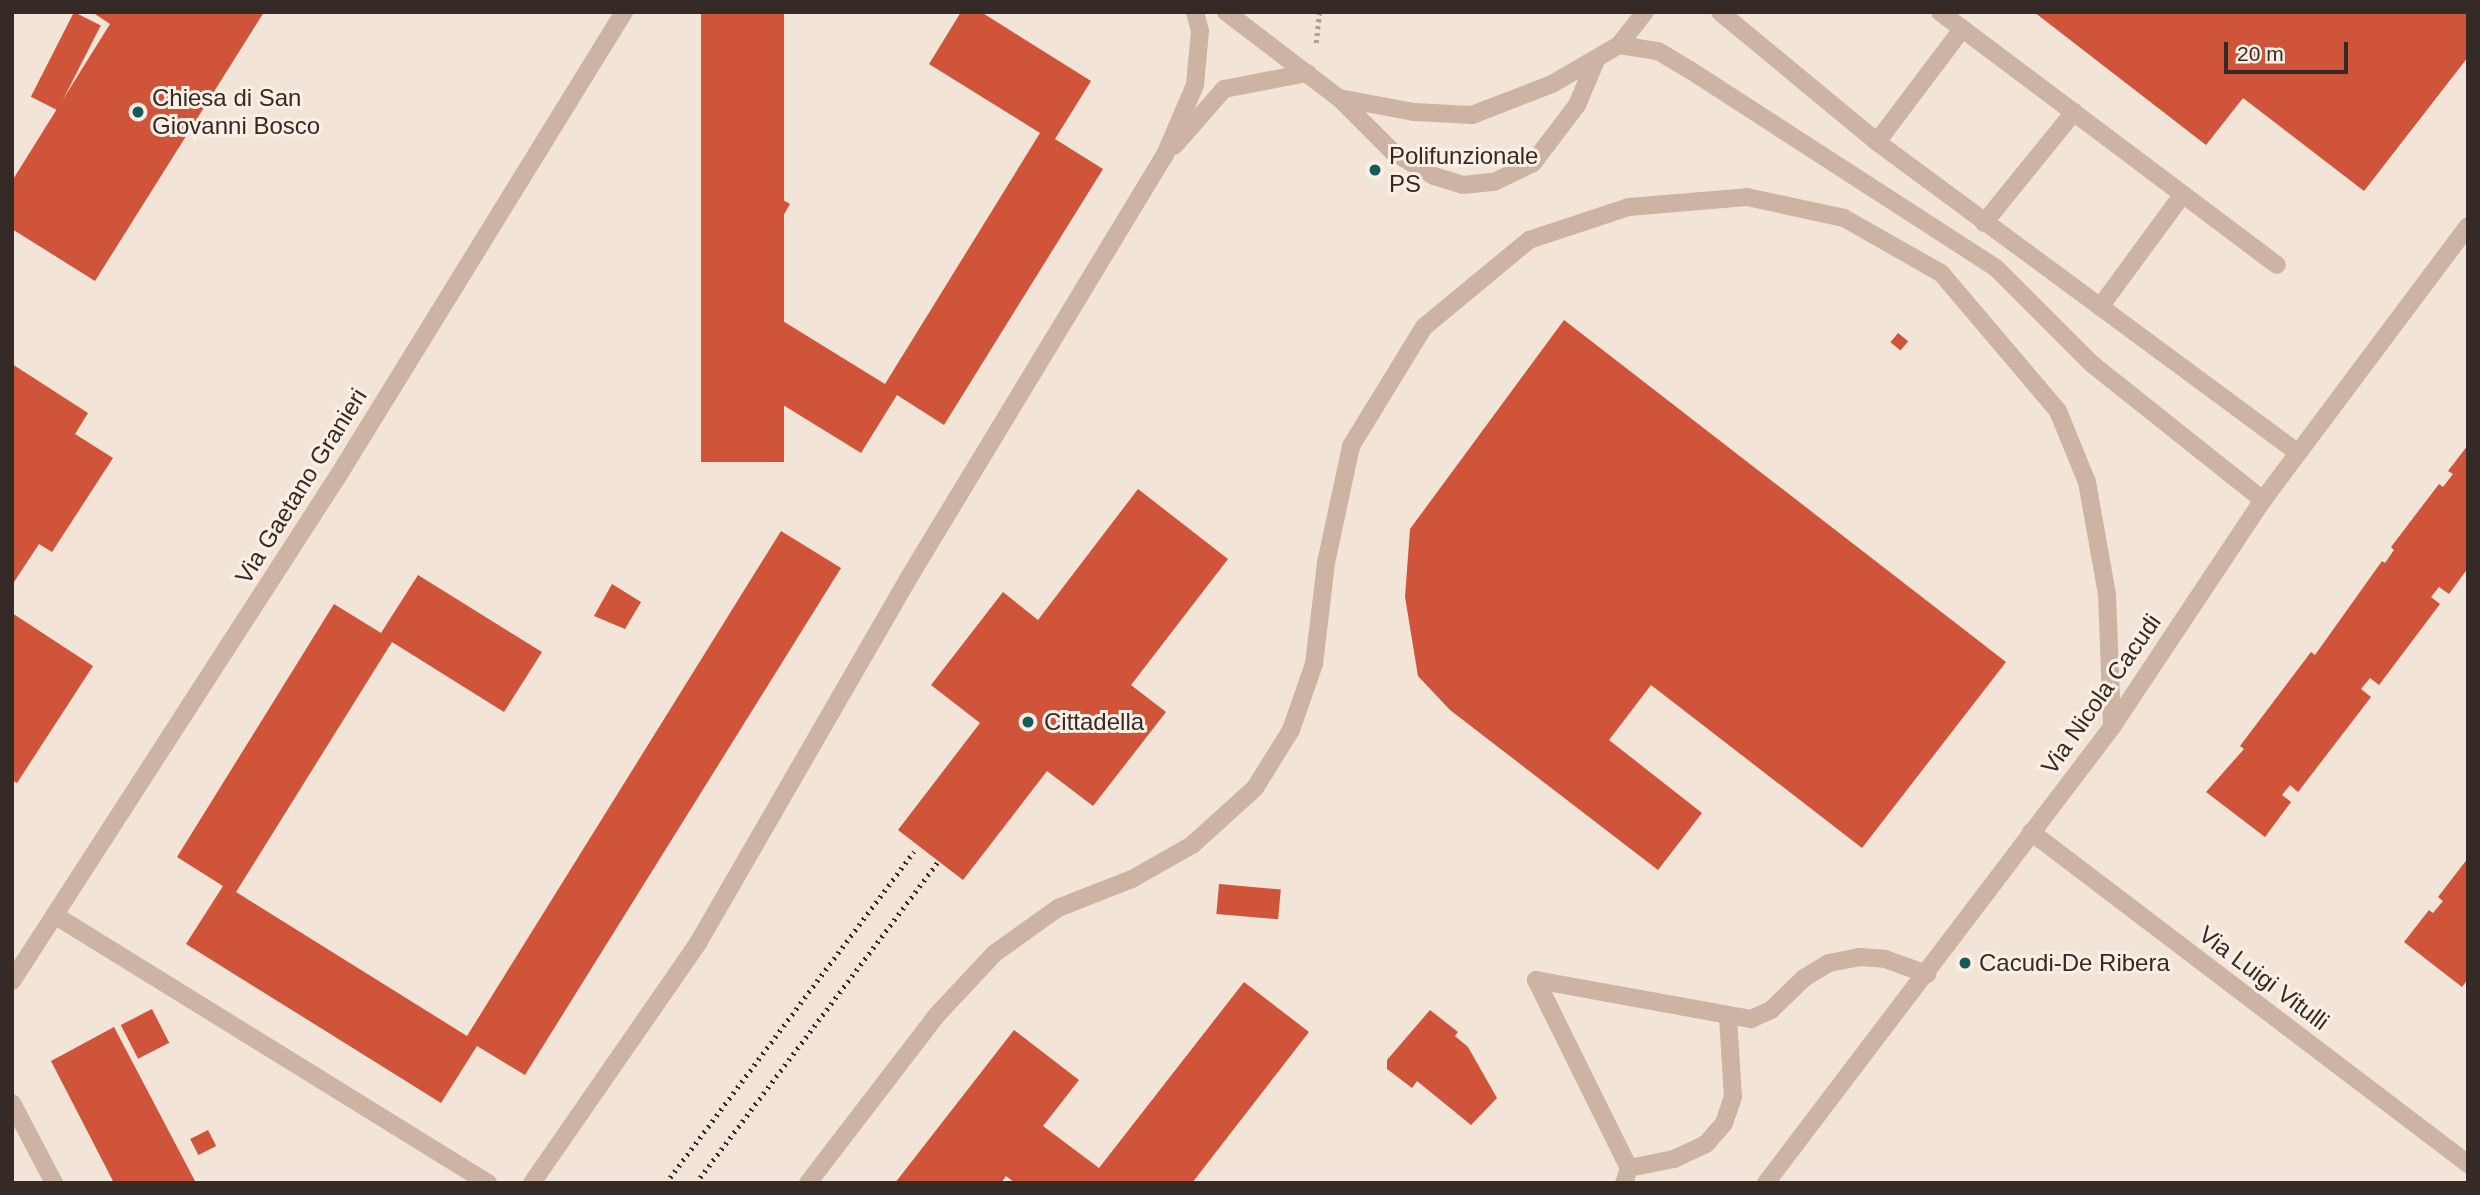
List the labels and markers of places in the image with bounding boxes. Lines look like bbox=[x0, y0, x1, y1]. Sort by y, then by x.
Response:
place label: Chiesa di San Giovanni Bosco bbox=[152, 84, 320, 140]
marker: Chiesa di San Giovanni Bosco bbox=[130, 104, 146, 120]
place label: Polifunzionale PS bbox=[1389, 142, 1538, 198]
marker: Polifunzionale PS bbox=[1367, 162, 1383, 178]
place label: Cittadella bbox=[1044, 708, 1144, 736]
marker: Cittadella bbox=[1018, 712, 1038, 732]
place label: Cacudi-De Ribera bbox=[1979, 949, 2170, 977]
marker: Cacudi-De Ribera bbox=[1957, 955, 1973, 971]

